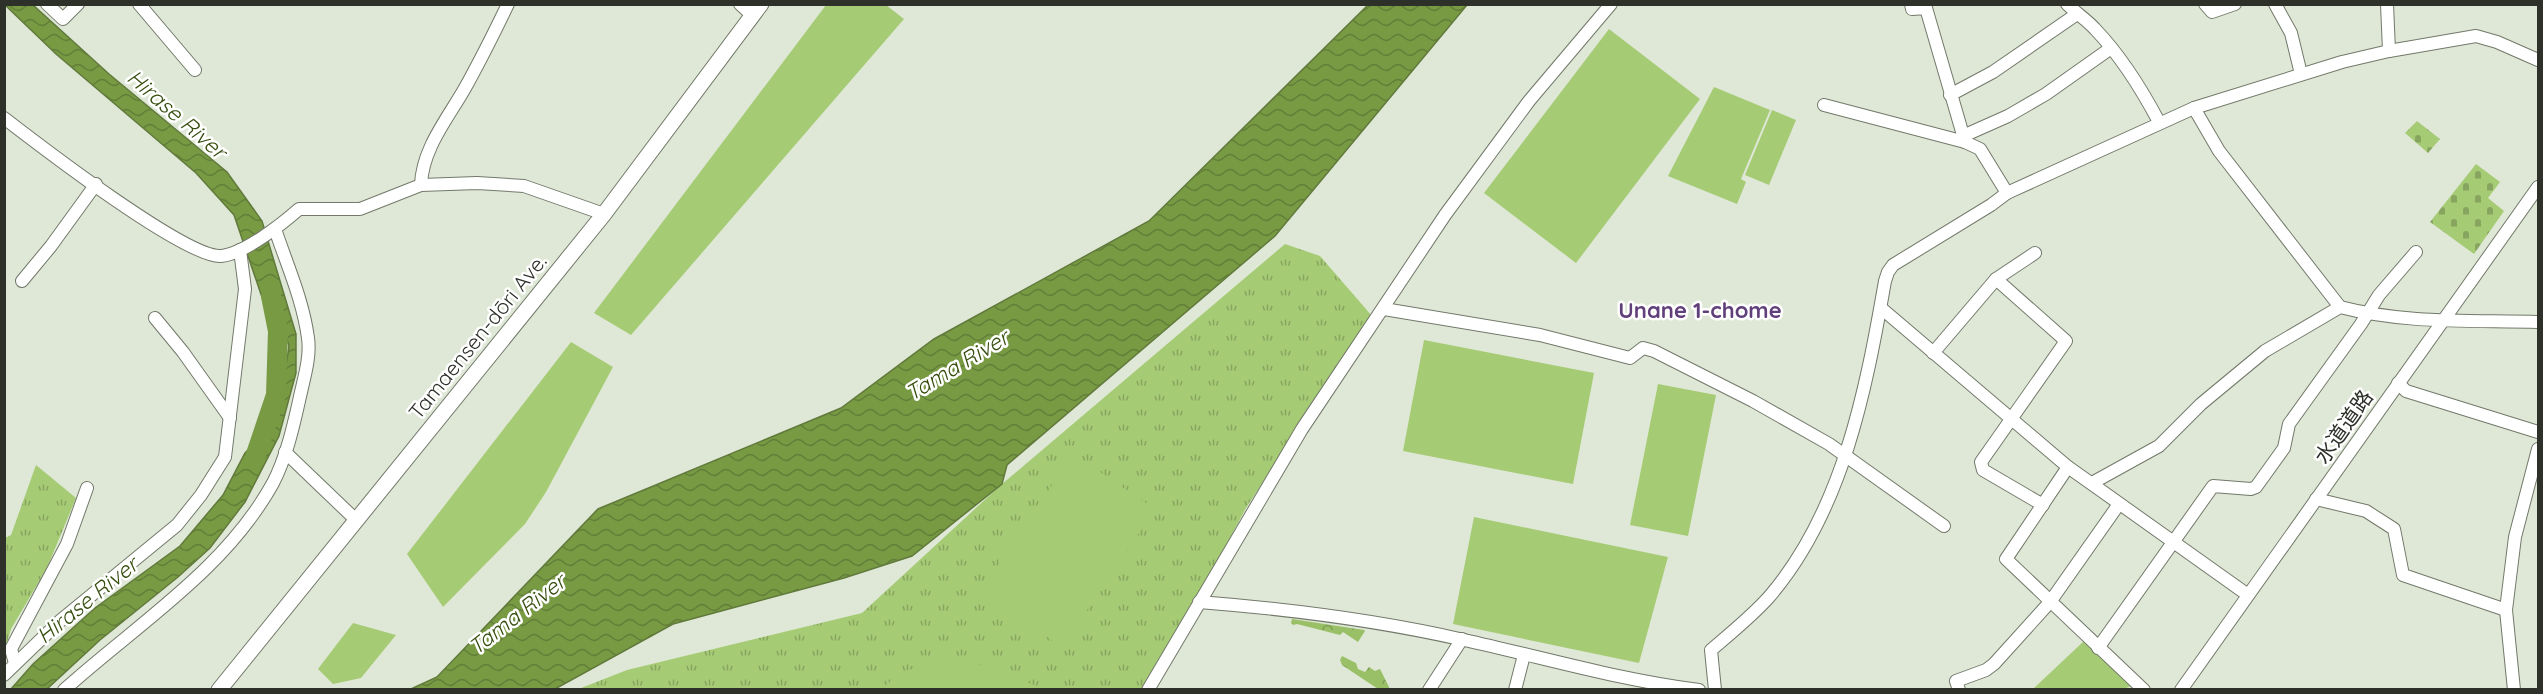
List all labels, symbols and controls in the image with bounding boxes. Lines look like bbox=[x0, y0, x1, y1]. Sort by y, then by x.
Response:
water label: Hirase River bbox=[122, 63, 234, 166]
street label: Tamaensen-dōri Ave. bbox=[403, 249, 552, 424]
district label: Unane 1-chome bbox=[1618, 296, 1782, 324]
water label: Tama River bbox=[900, 322, 1016, 407]
street label: 水道道路 bbox=[2308, 385, 2378, 468]
water label: Hirase River bbox=[31, 549, 145, 649]
water label: Tama River bbox=[463, 566, 573, 661]

